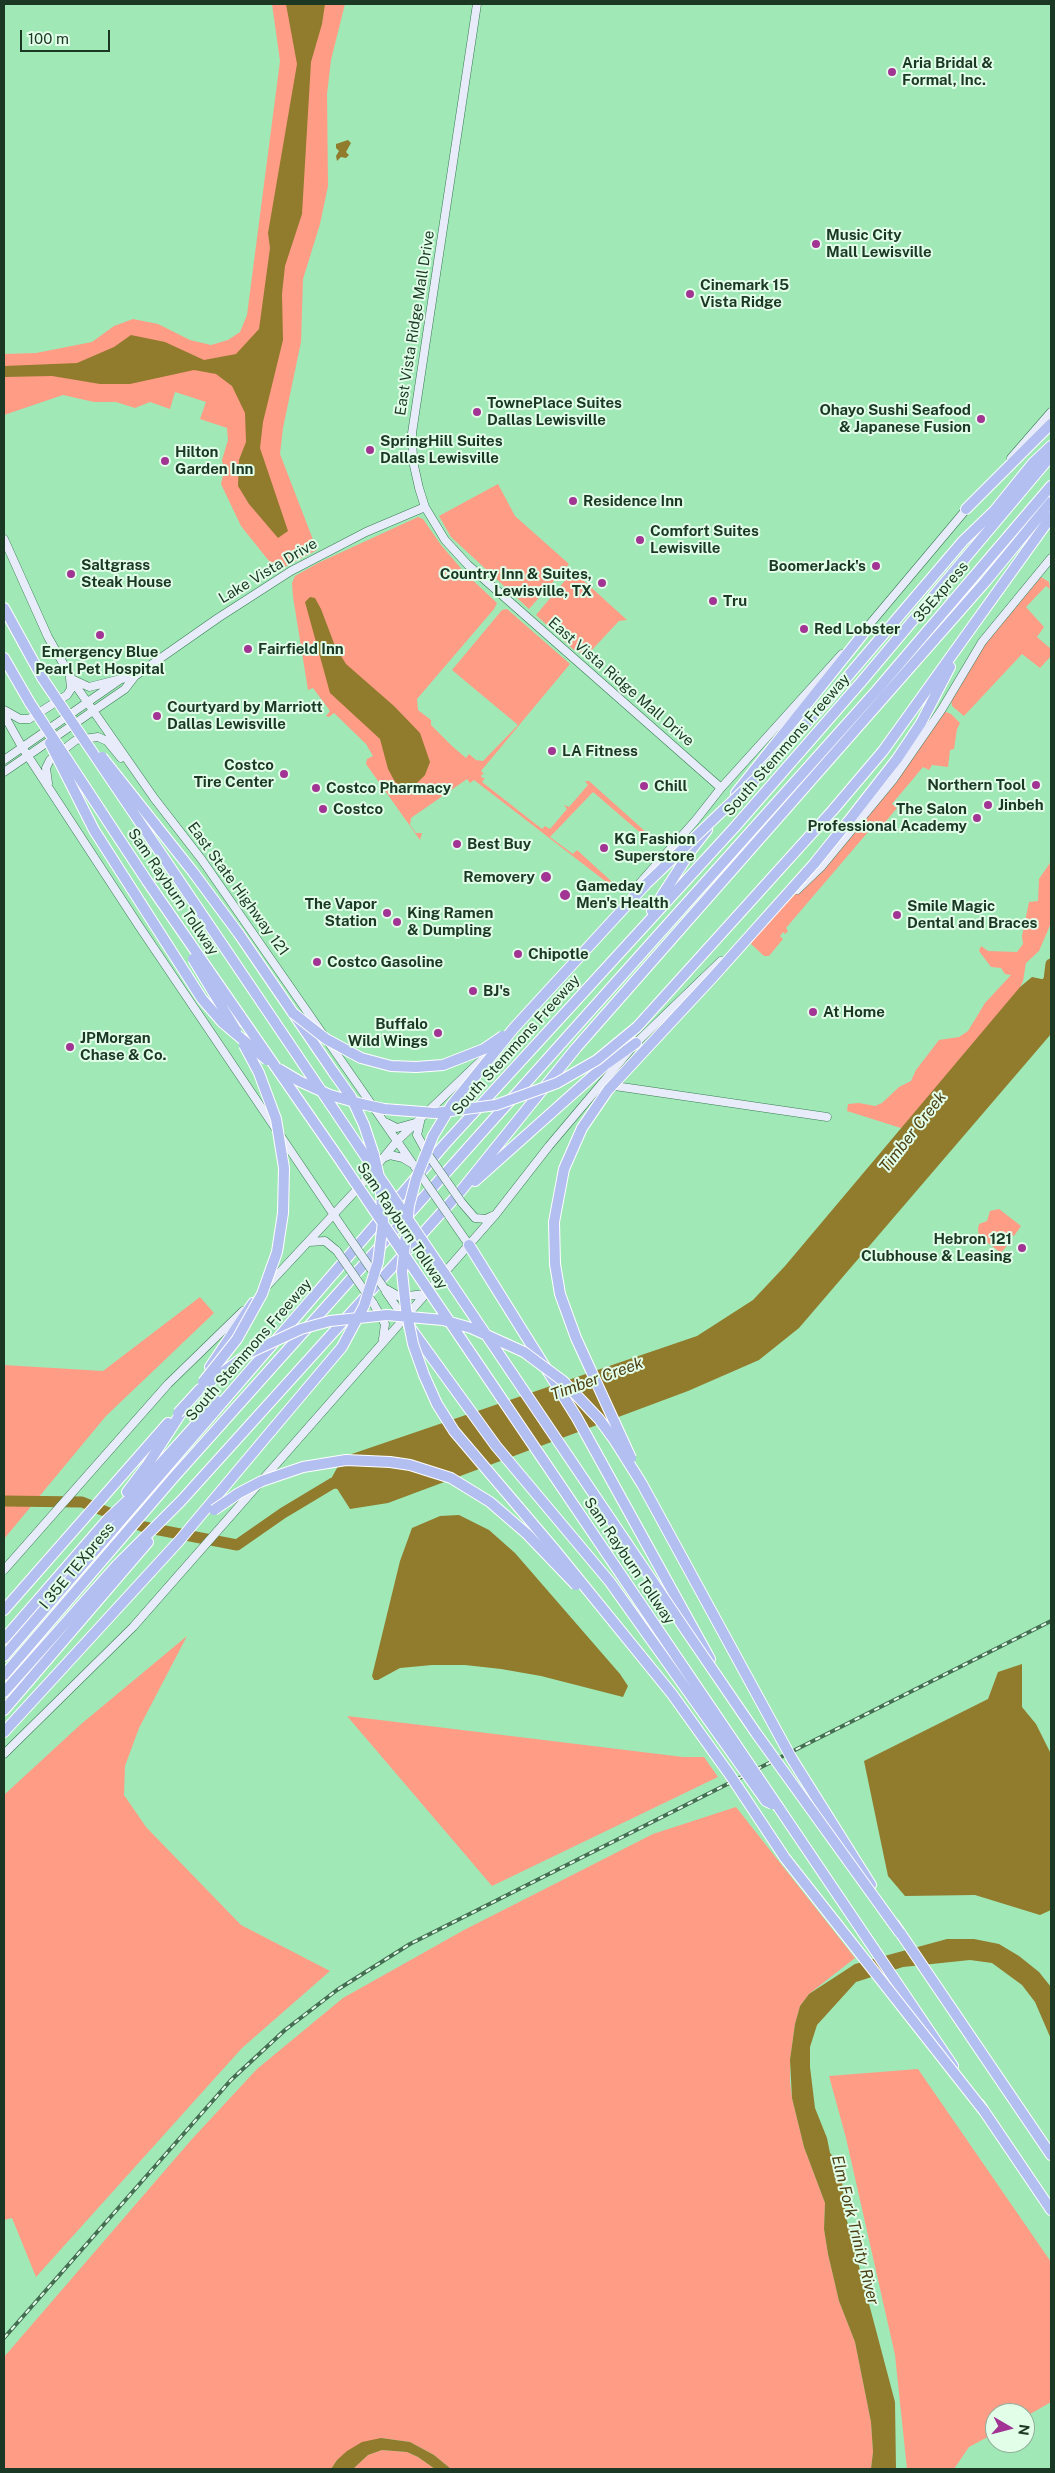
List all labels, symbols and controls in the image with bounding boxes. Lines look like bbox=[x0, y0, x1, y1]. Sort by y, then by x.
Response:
scale bar bbox=[22, 20, 112, 52]
text: 100 m bbox=[28, 30, 69, 47]
place label: Aria Bridal & Formal, Inc. bbox=[902, 54, 993, 89]
marker: Aria Bridal & Formal, Inc. bbox=[886, 66, 898, 78]
place label: Music City Mall Lewisville bbox=[826, 226, 932, 261]
street label: East Vista Ridge Mall Drive bbox=[391, 229, 439, 417]
marker: Music City Mall Lewisville bbox=[810, 238, 822, 250]
place label: Cinemark 15 Vista Ridge bbox=[700, 276, 789, 311]
marker: Cinemark 15 Vista Ridge bbox=[684, 288, 696, 300]
place label: TownePlace Suites Dallas Lewisville bbox=[487, 394, 622, 429]
place label: Ohayo Sushi Seafood & Japanese Fusion bbox=[819, 401, 971, 436]
marker: TownePlace Suites Dallas Lewisville bbox=[471, 406, 483, 418]
marker: Ohayo Sushi Seafood & Japanese Fusion bbox=[975, 413, 987, 425]
place label: SpringHill Suites Dallas Lewisville bbox=[380, 432, 503, 467]
place label: Hilton Garden Inn bbox=[175, 443, 253, 478]
marker: SpringHill Suites Dallas Lewisville bbox=[364, 444, 376, 456]
marker: Hilton Garden Inn bbox=[159, 455, 171, 467]
place label: Residence Inn bbox=[583, 492, 683, 510]
marker: Residence Inn bbox=[567, 495, 579, 507]
place label: Comfort Suites Lewisville bbox=[650, 522, 759, 557]
marker: Comfort Suites Lewisville bbox=[634, 534, 646, 546]
street label: Lake Vista Drive bbox=[215, 535, 321, 607]
place label: Saltgrass Steak House bbox=[81, 556, 172, 591]
place label: BoomerJack's bbox=[768, 557, 866, 575]
street label: 35Express bbox=[910, 558, 972, 626]
marker: BoomerJack's bbox=[870, 560, 882, 572]
place label: Country Inn & Suites, Lewisville, TX bbox=[440, 565, 592, 600]
marker: Saltgrass Steak House bbox=[65, 568, 77, 580]
marker: Country Inn & Suites, Lewisville, TX bbox=[596, 577, 608, 589]
place label: Tru bbox=[723, 592, 747, 610]
marker: Tru bbox=[707, 595, 719, 607]
street label: East Vista Ridge Mall Drive bbox=[544, 614, 698, 750]
place label: Red Lobster bbox=[814, 620, 900, 638]
marker: Red Lobster bbox=[798, 623, 810, 635]
marker: Emergency Blue Pearl Pet Hospital bbox=[94, 629, 106, 641]
place label: Fairfield Inn bbox=[258, 640, 344, 658]
place label: Emergency Blue Pearl Pet Hospital bbox=[35, 643, 165, 678]
marker: Fairfield Inn bbox=[242, 643, 254, 655]
street label: South Stemmons Freeway bbox=[720, 670, 854, 820]
place label: Courtyard by Marriott Dallas Lewisville bbox=[167, 698, 323, 733]
marker: Courtyard by Marriott Dallas Lewisville bbox=[151, 710, 163, 722]
place label: LA Fitness bbox=[562, 742, 638, 760]
marker: LA Fitness bbox=[546, 745, 558, 757]
place label: Costco Tire Center bbox=[194, 756, 274, 791]
marker: Costco Tire Center bbox=[278, 768, 290, 780]
place label: Northern Tool bbox=[927, 776, 1026, 794]
place label: Chill bbox=[654, 777, 687, 795]
place label: Costco Pharmacy bbox=[326, 779, 451, 797]
marker: Northern Tool bbox=[1030, 779, 1042, 791]
marker: Chill bbox=[638, 780, 650, 792]
marker: Costco Pharmacy bbox=[310, 782, 322, 794]
place label: Jinbeh bbox=[998, 796, 1044, 814]
marker: Jinbeh bbox=[982, 799, 994, 811]
place label: Costco bbox=[333, 800, 383, 818]
place label: The Salon Professional Academy bbox=[807, 800, 967, 835]
marker: Costco bbox=[317, 803, 329, 815]
marker: The Salon Professional Academy bbox=[971, 812, 983, 824]
street label: East State Highway 121 bbox=[183, 819, 293, 959]
street label: Sam Rayburn Tollway bbox=[124, 825, 222, 959]
place label: KG Fashion Superstore bbox=[614, 830, 695, 865]
place label: Best Buy bbox=[467, 835, 531, 853]
marker: Best Buy bbox=[451, 838, 463, 850]
marker: KG Fashion Superstore bbox=[598, 842, 610, 854]
place label: Removery bbox=[463, 868, 535, 886]
marker: Removery bbox=[539, 870, 553, 884]
place label: Gameday Men's Health bbox=[576, 877, 669, 912]
marker: Gameday Men's Health bbox=[558, 888, 572, 902]
place label: The Vapor Station bbox=[305, 895, 377, 930]
place label: Smile Magic Dental and Braces bbox=[907, 897, 1037, 932]
place label: King Ramen & Dumpling bbox=[407, 904, 493, 939]
marker: The Vapor Station bbox=[381, 907, 393, 919]
marker: Smile Magic Dental and Braces bbox=[891, 909, 903, 921]
marker: King Ramen & Dumpling bbox=[391, 916, 403, 928]
place label: Chipotle bbox=[528, 945, 589, 963]
marker: Chipotle bbox=[512, 948, 524, 960]
place label: Costco Gasoline bbox=[327, 953, 443, 971]
marker: Costco Gasoline bbox=[311, 956, 323, 968]
street label: South Stemmons Freeway bbox=[448, 971, 584, 1119]
place label: BJ's bbox=[483, 982, 510, 1000]
marker: BJ's bbox=[467, 985, 479, 997]
place label: At Home bbox=[823, 1003, 885, 1021]
marker: At Home bbox=[807, 1006, 819, 1018]
place label: Buffalo Wild Wings bbox=[348, 1015, 428, 1050]
marker: Buffalo Wild Wings bbox=[432, 1027, 444, 1039]
place label: JPMorgan Chase & Co. bbox=[80, 1029, 167, 1064]
marker: JPMorgan Chase & Co. bbox=[64, 1041, 76, 1053]
water label: Timber Creek bbox=[876, 1088, 950, 1176]
street label: Sam Rayburn Tollway bbox=[353, 1159, 451, 1293]
place label: Hebron 121 Clubhouse & Leasing bbox=[861, 1230, 1012, 1265]
marker: Hebron 121 Clubhouse & Leasing bbox=[1016, 1242, 1028, 1254]
street label: South Stemmons Freeway bbox=[182, 1275, 316, 1425]
water label: Timber Creek bbox=[548, 1353, 646, 1405]
street label: Sam Rayburn Tollway bbox=[580, 1494, 678, 1628]
street label: I 35E TEXpress bbox=[36, 1519, 118, 1613]
water label: Elm Fork Trinity River bbox=[827, 2153, 883, 2307]
north arrow bbox=[985, 2403, 1035, 2453]
text: N bbox=[1015, 2423, 1033, 2436]

